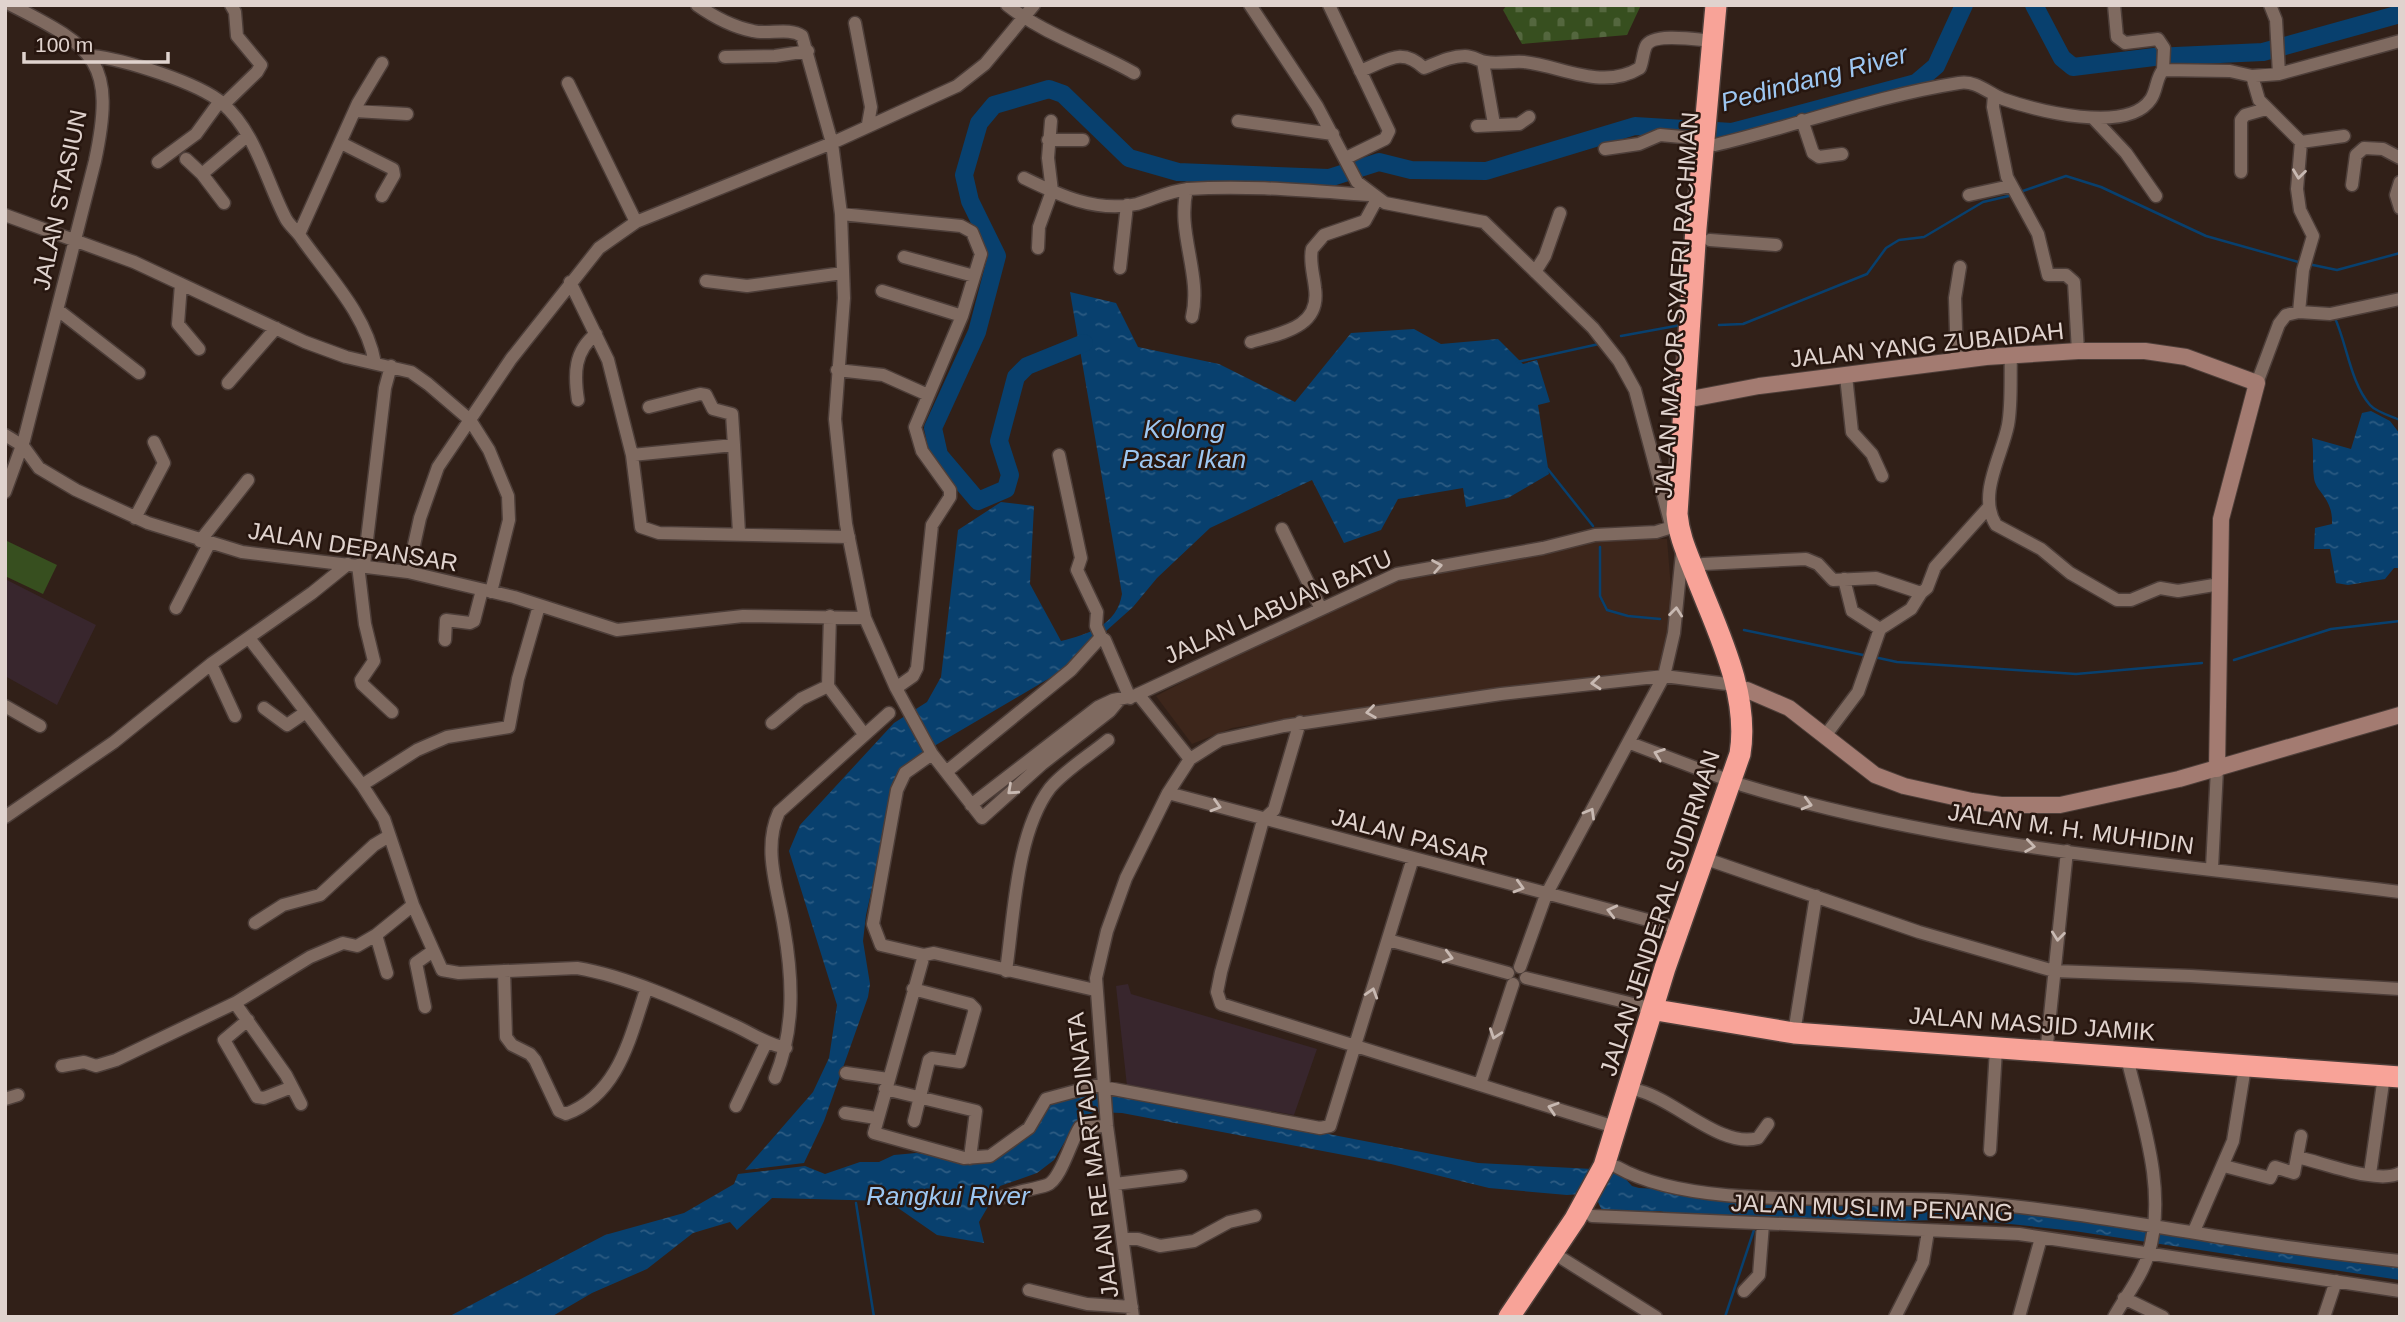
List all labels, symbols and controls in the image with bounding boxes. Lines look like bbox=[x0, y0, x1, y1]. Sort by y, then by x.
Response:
scale bar bbox=[24, 21, 168, 65]
text: 100 m bbox=[35, 33, 93, 56]
water label: Pedindang River bbox=[1717, 38, 1912, 117]
street label: JALAN STASIUN bbox=[27, 107, 92, 293]
street label: JALAN MAYOR SYAFRI RACHMAN bbox=[1650, 111, 1703, 499]
one-way arrow bbox=[2291, 168, 2306, 180]
street label: JALAN YANG ZUBAIDAH bbox=[1789, 317, 2065, 372]
water label: Kolong Pasar Ikan bbox=[1122, 414, 1246, 474]
street label: JALAN DEPANSAR bbox=[246, 517, 460, 576]
street label: JALAN LABUAN BATU bbox=[1160, 544, 1396, 669]
one-way arrow bbox=[1431, 559, 1443, 574]
one-way arrow bbox=[1669, 606, 1684, 617]
one-way arrow bbox=[1590, 675, 1602, 690]
one-way arrow bbox=[1365, 704, 1376, 719]
street label: JALAN JENDERAL SUDIRMAN bbox=[1594, 747, 1725, 1079]
one-way arrow bbox=[1653, 748, 1665, 762]
one-way arrow bbox=[1007, 782, 1020, 794]
one-way arrow bbox=[1801, 796, 1813, 810]
one-way arrow bbox=[1210, 798, 1222, 813]
street label: JALAN M. H. MUHIDIN bbox=[1946, 798, 2196, 859]
street label: JALAN PASAR bbox=[1329, 803, 1491, 870]
one-way arrow bbox=[1582, 808, 1595, 821]
one-way arrow bbox=[2025, 838, 2036, 853]
one-way arrow bbox=[1513, 879, 1525, 894]
one-way arrow bbox=[1606, 905, 1618, 919]
one-way arrow bbox=[2050, 930, 2065, 941]
one-way arrow bbox=[1442, 948, 1454, 963]
one-way arrow bbox=[1364, 987, 1379, 999]
street label: JALAN MASJID JAMIK bbox=[1908, 1001, 2156, 1046]
street label: JALAN RE MARTADINATA bbox=[1062, 1011, 1123, 1299]
one-way arrow bbox=[1489, 1027, 1503, 1039]
one-way arrow bbox=[1547, 1101, 1559, 1116]
water label: Rangkui River bbox=[866, 1181, 1031, 1211]
street label: JALAN MUSLIM PENANG bbox=[1730, 1189, 2014, 1226]

